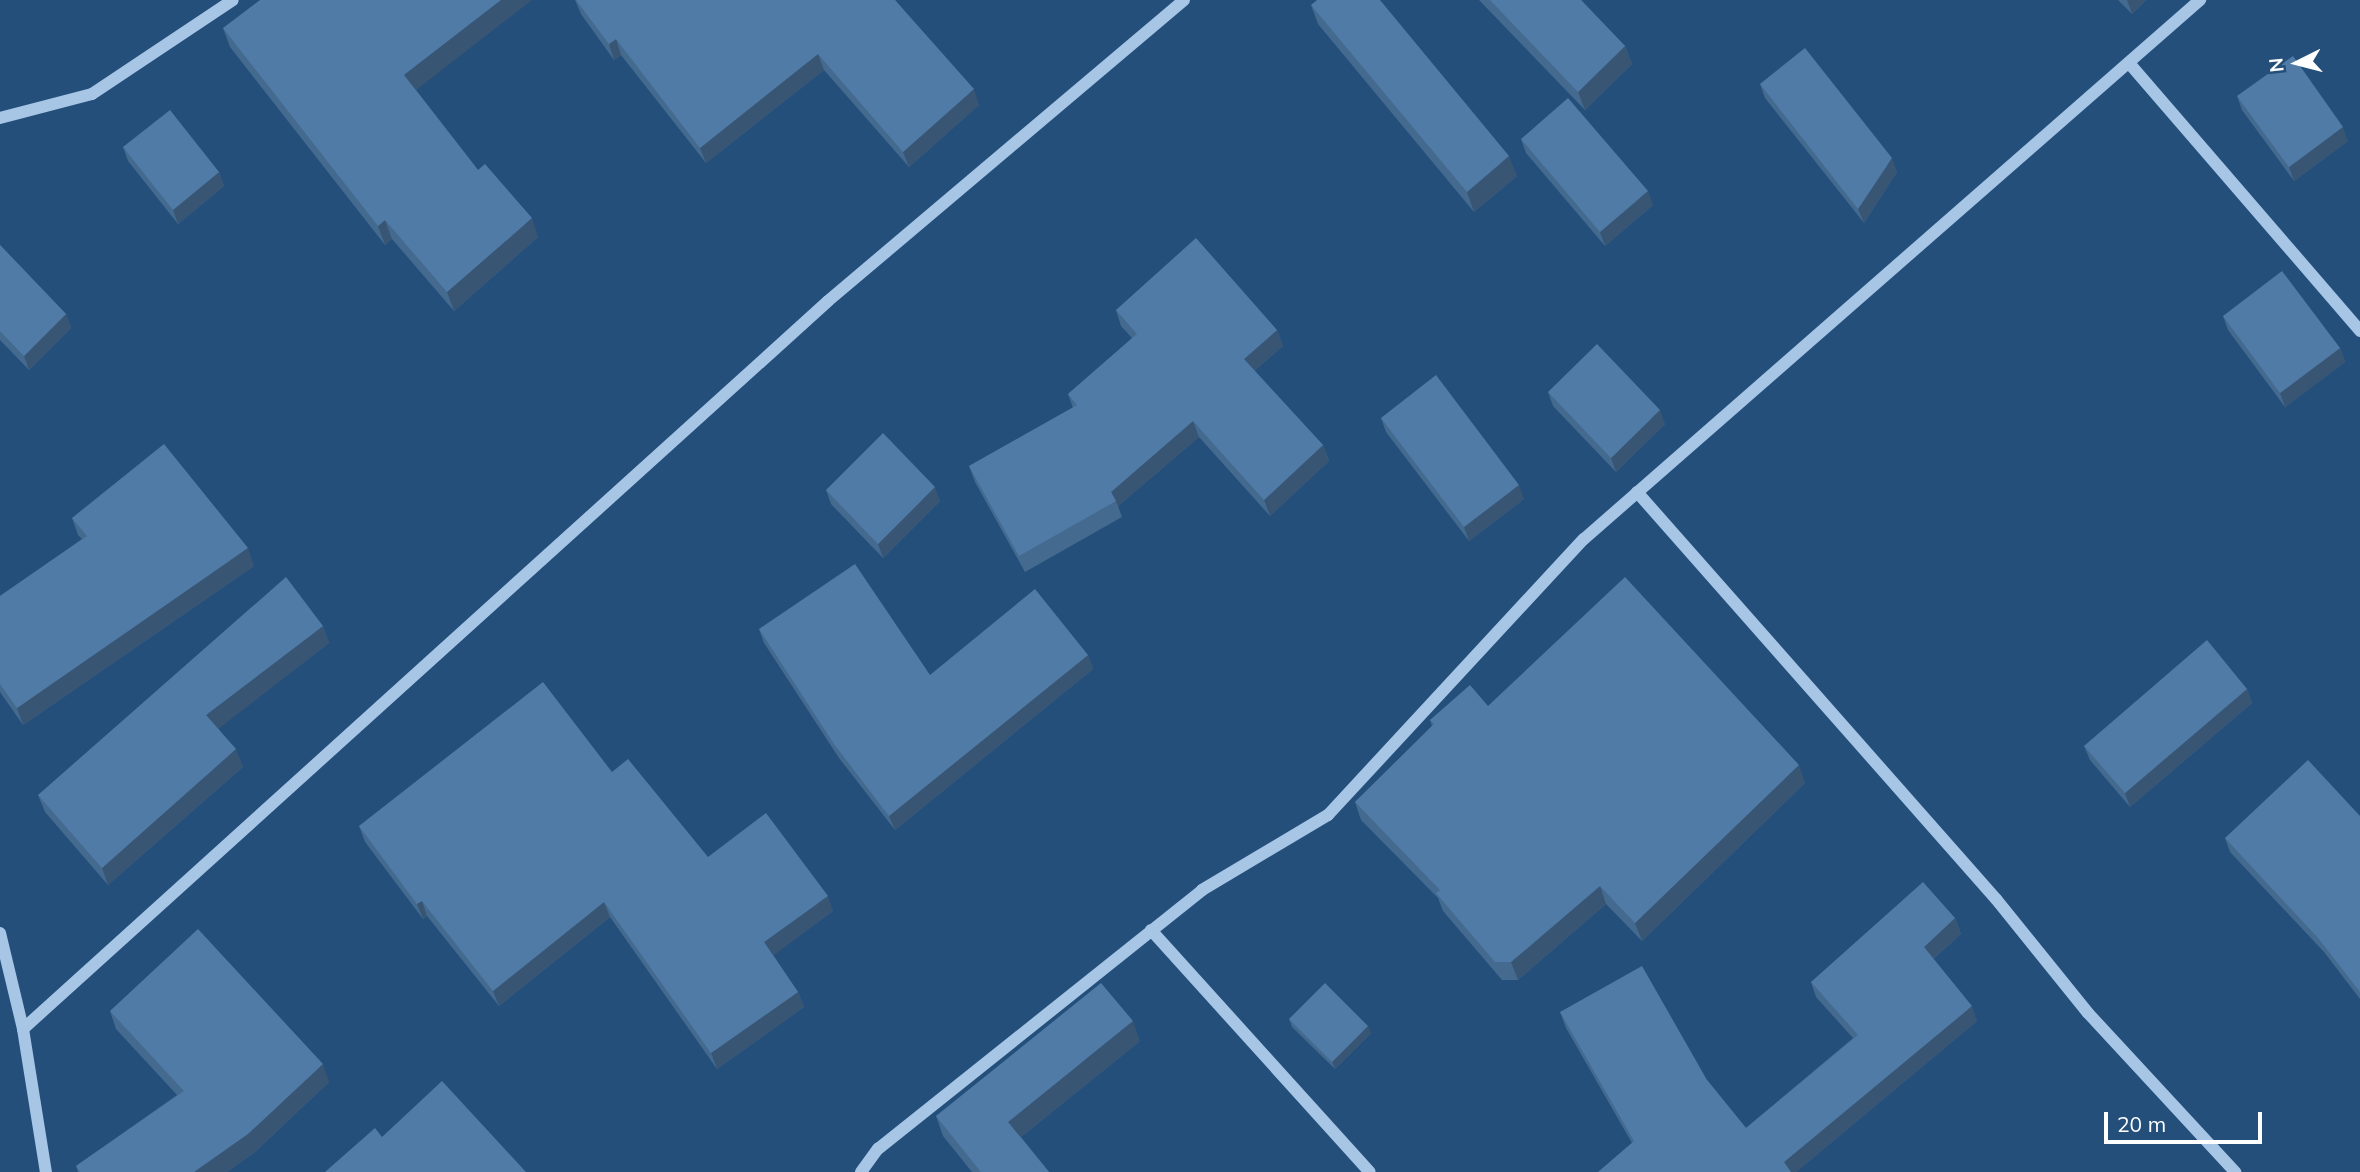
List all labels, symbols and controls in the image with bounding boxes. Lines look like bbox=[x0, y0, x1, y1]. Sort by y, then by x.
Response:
north arrow bbox=[2262, 28, 2332, 98]
text: N bbox=[2263, 57, 2289, 74]
scale bar bbox=[2108, 1098, 2266, 1142]
text: 20 m bbox=[2117, 1111, 2166, 1137]

